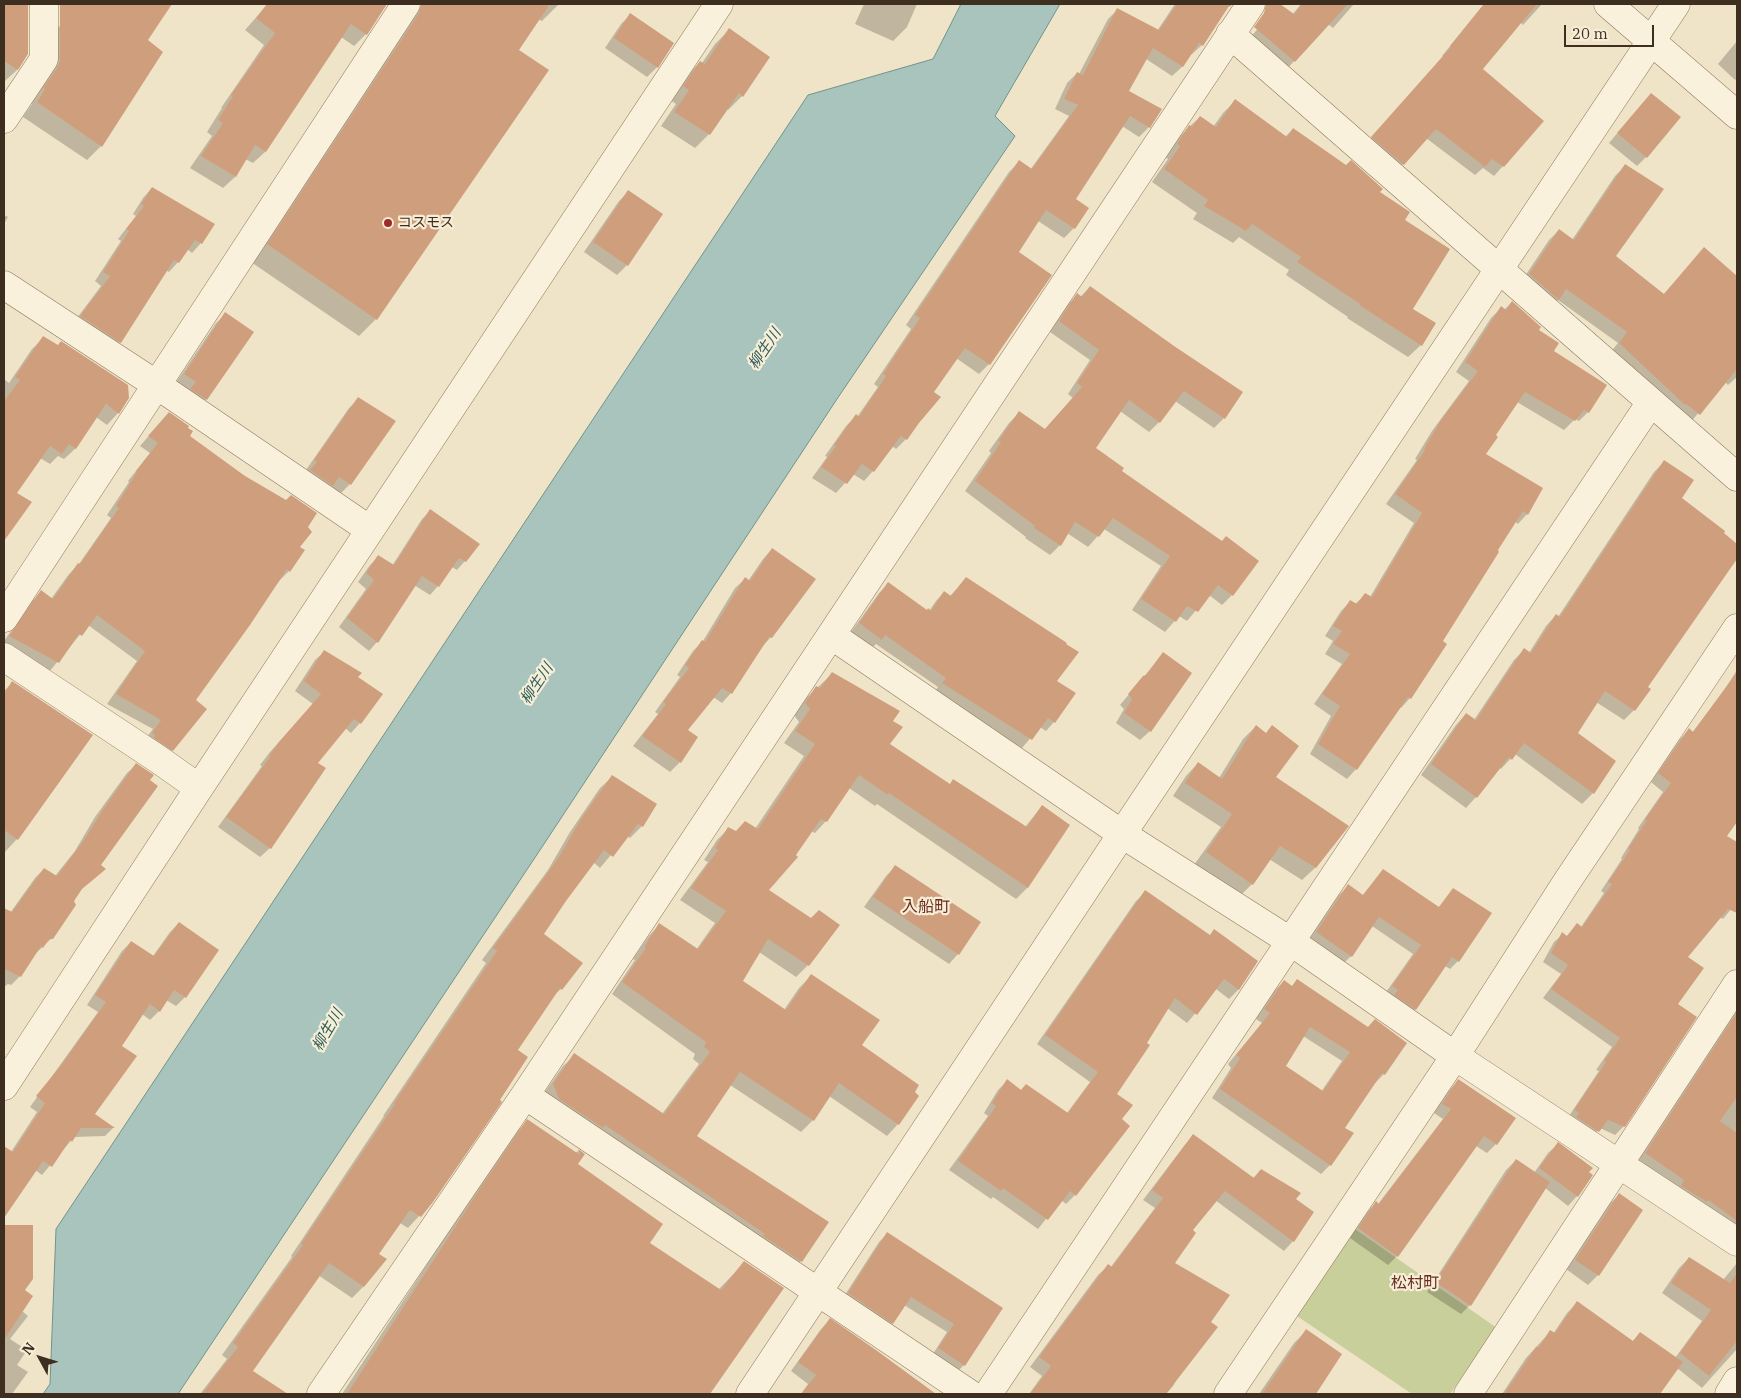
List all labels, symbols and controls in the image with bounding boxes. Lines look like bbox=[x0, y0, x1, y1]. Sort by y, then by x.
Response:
scale bar bbox=[1566, 15, 1656, 47]
text: 20 m bbox=[1572, 24, 1608, 43]
place label: コスモス bbox=[398, 215, 454, 231]
marker: コスモス bbox=[382, 217, 394, 229]
water label: 柳生川 bbox=[745, 325, 785, 373]
water label: 柳生川 bbox=[517, 660, 557, 708]
district label: 入船町 bbox=[902, 897, 950, 917]
water label: 柳生川 bbox=[309, 1006, 347, 1054]
district label: 松村町 bbox=[1391, 1273, 1439, 1293]
north arrow bbox=[15, 1333, 65, 1383]
text: N bbox=[18, 1339, 39, 1359]

